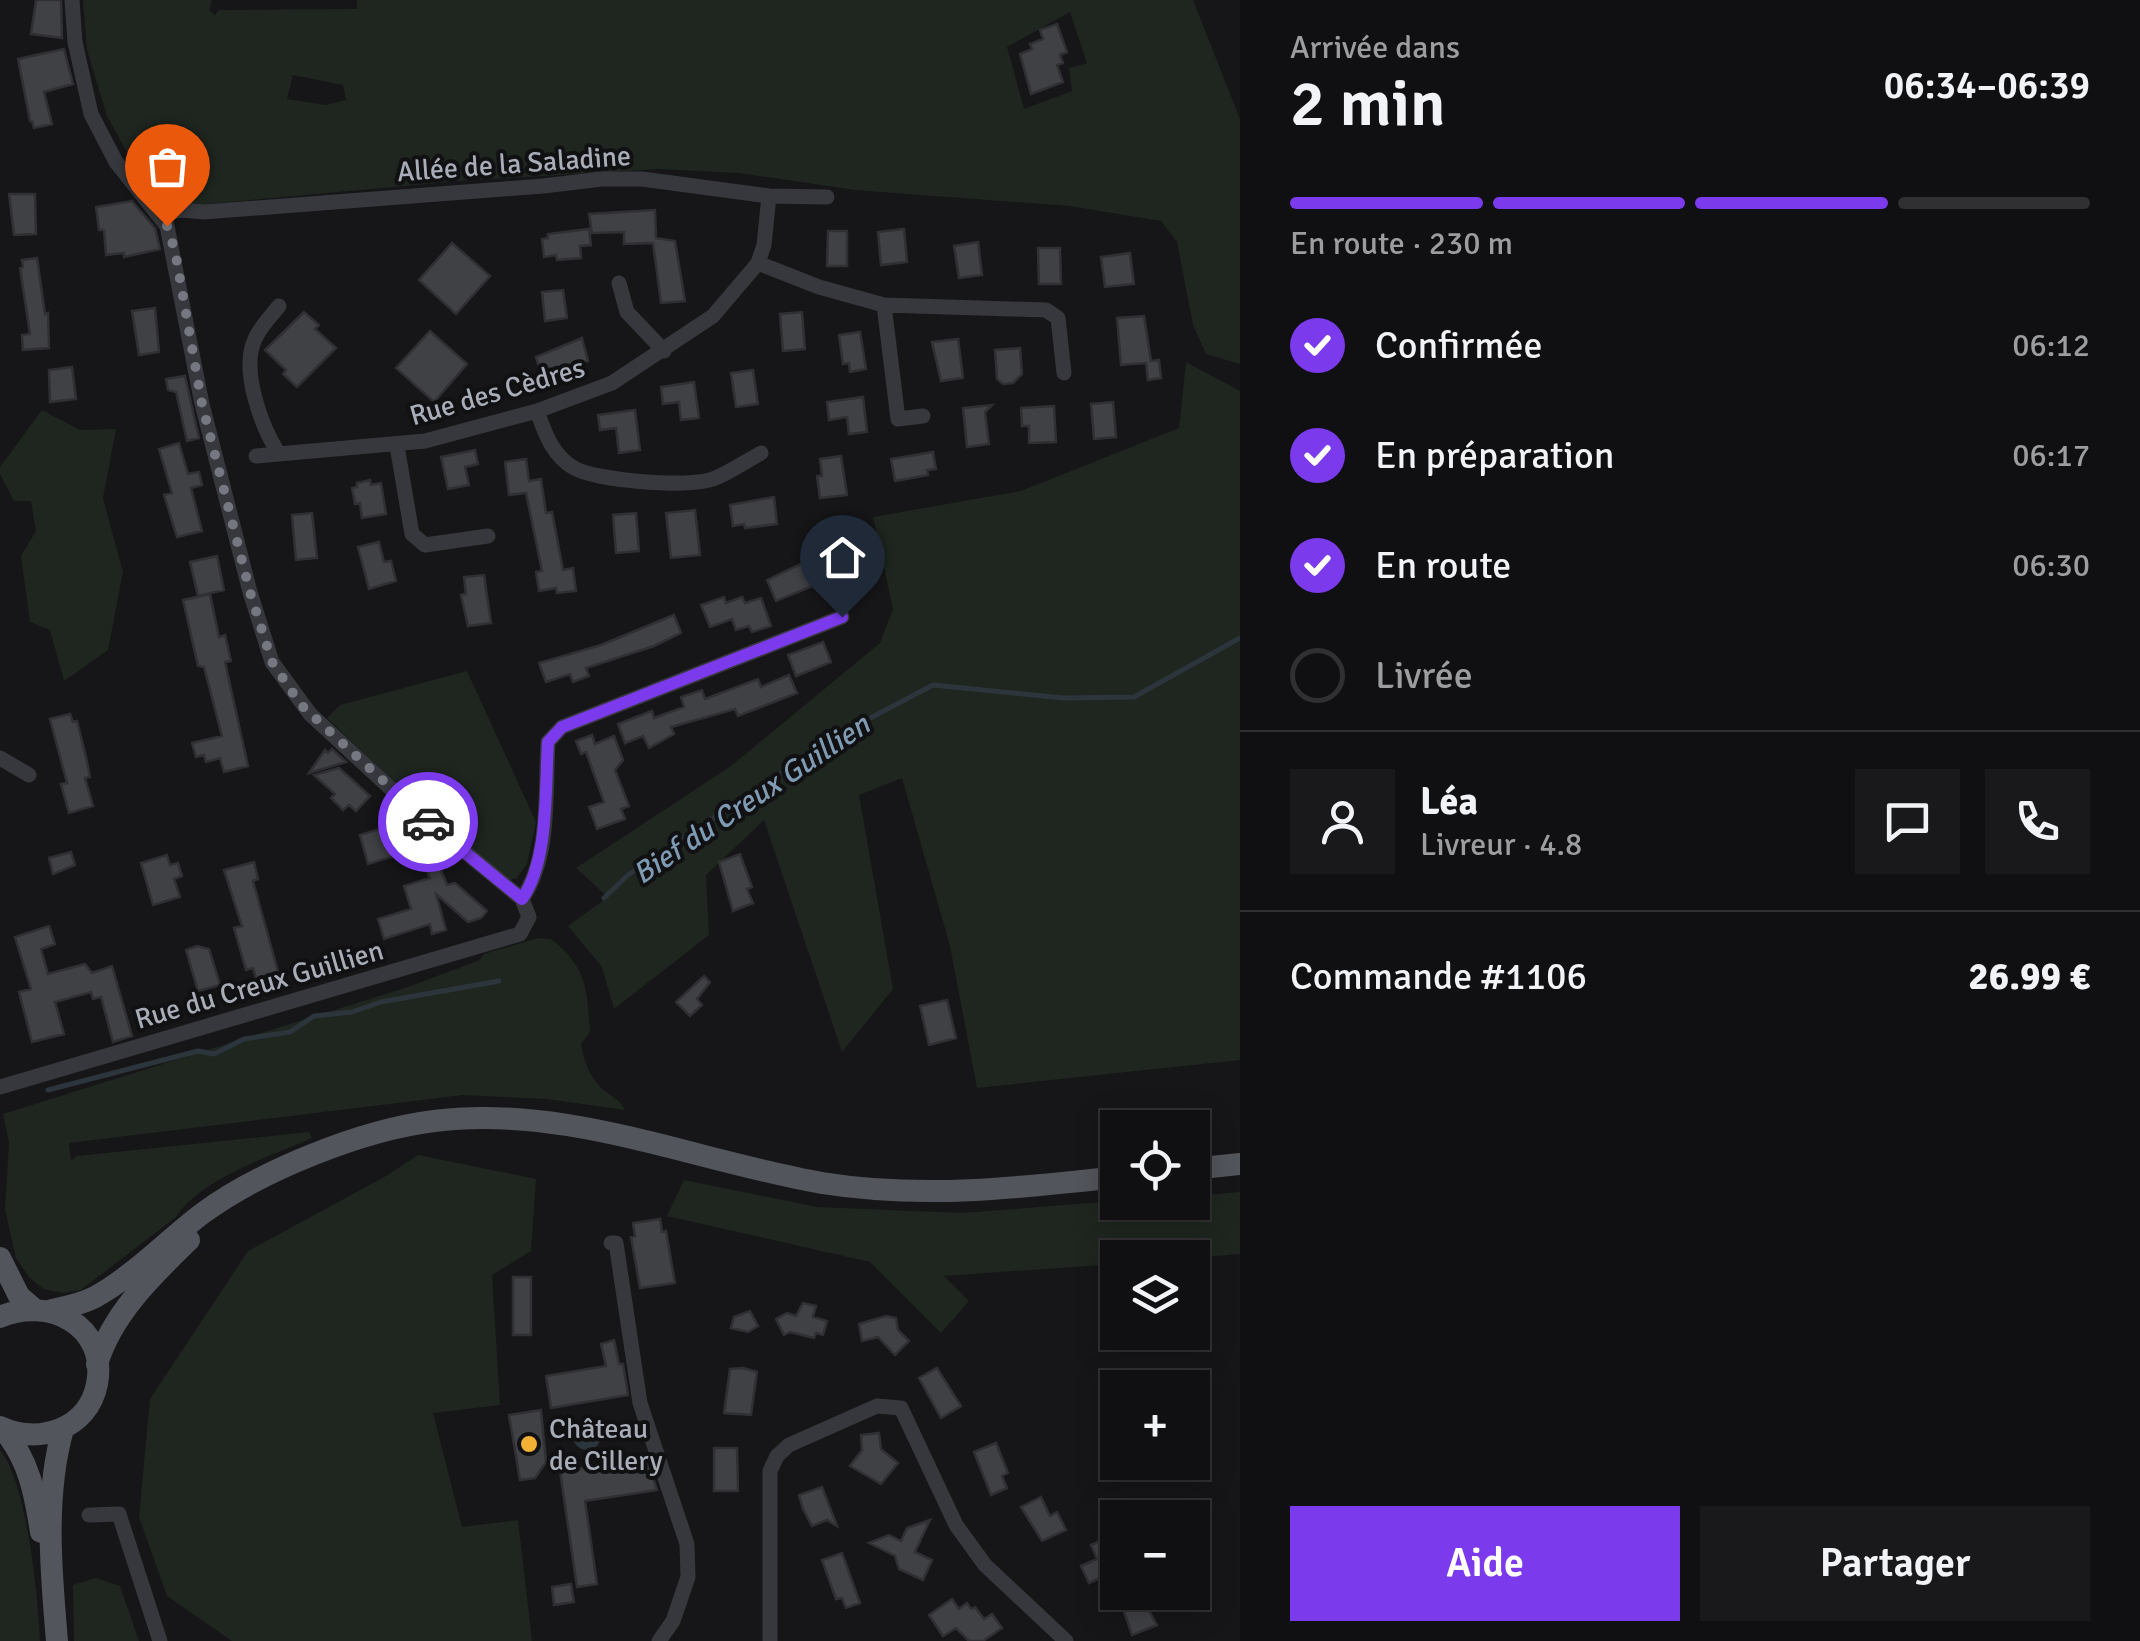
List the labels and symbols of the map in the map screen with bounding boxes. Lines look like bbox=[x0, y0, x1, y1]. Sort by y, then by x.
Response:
pin bbox=[125, 124, 210, 227]
street label: Allée de la Saladine bbox=[396, 139, 632, 189]
street label: Rue des Cèdres bbox=[406, 351, 589, 433]
pin bbox=[800, 515, 885, 618]
water label: Bief du Creux Guillien bbox=[626, 706, 878, 892]
courier bbox=[378, 772, 478, 872]
street label: Rue du Creux Guillien bbox=[131, 933, 387, 1037]
place label: Château de Cillery bbox=[549, 1412, 662, 1478]
marker: Château de Cillery bbox=[518, 1433, 540, 1455]

